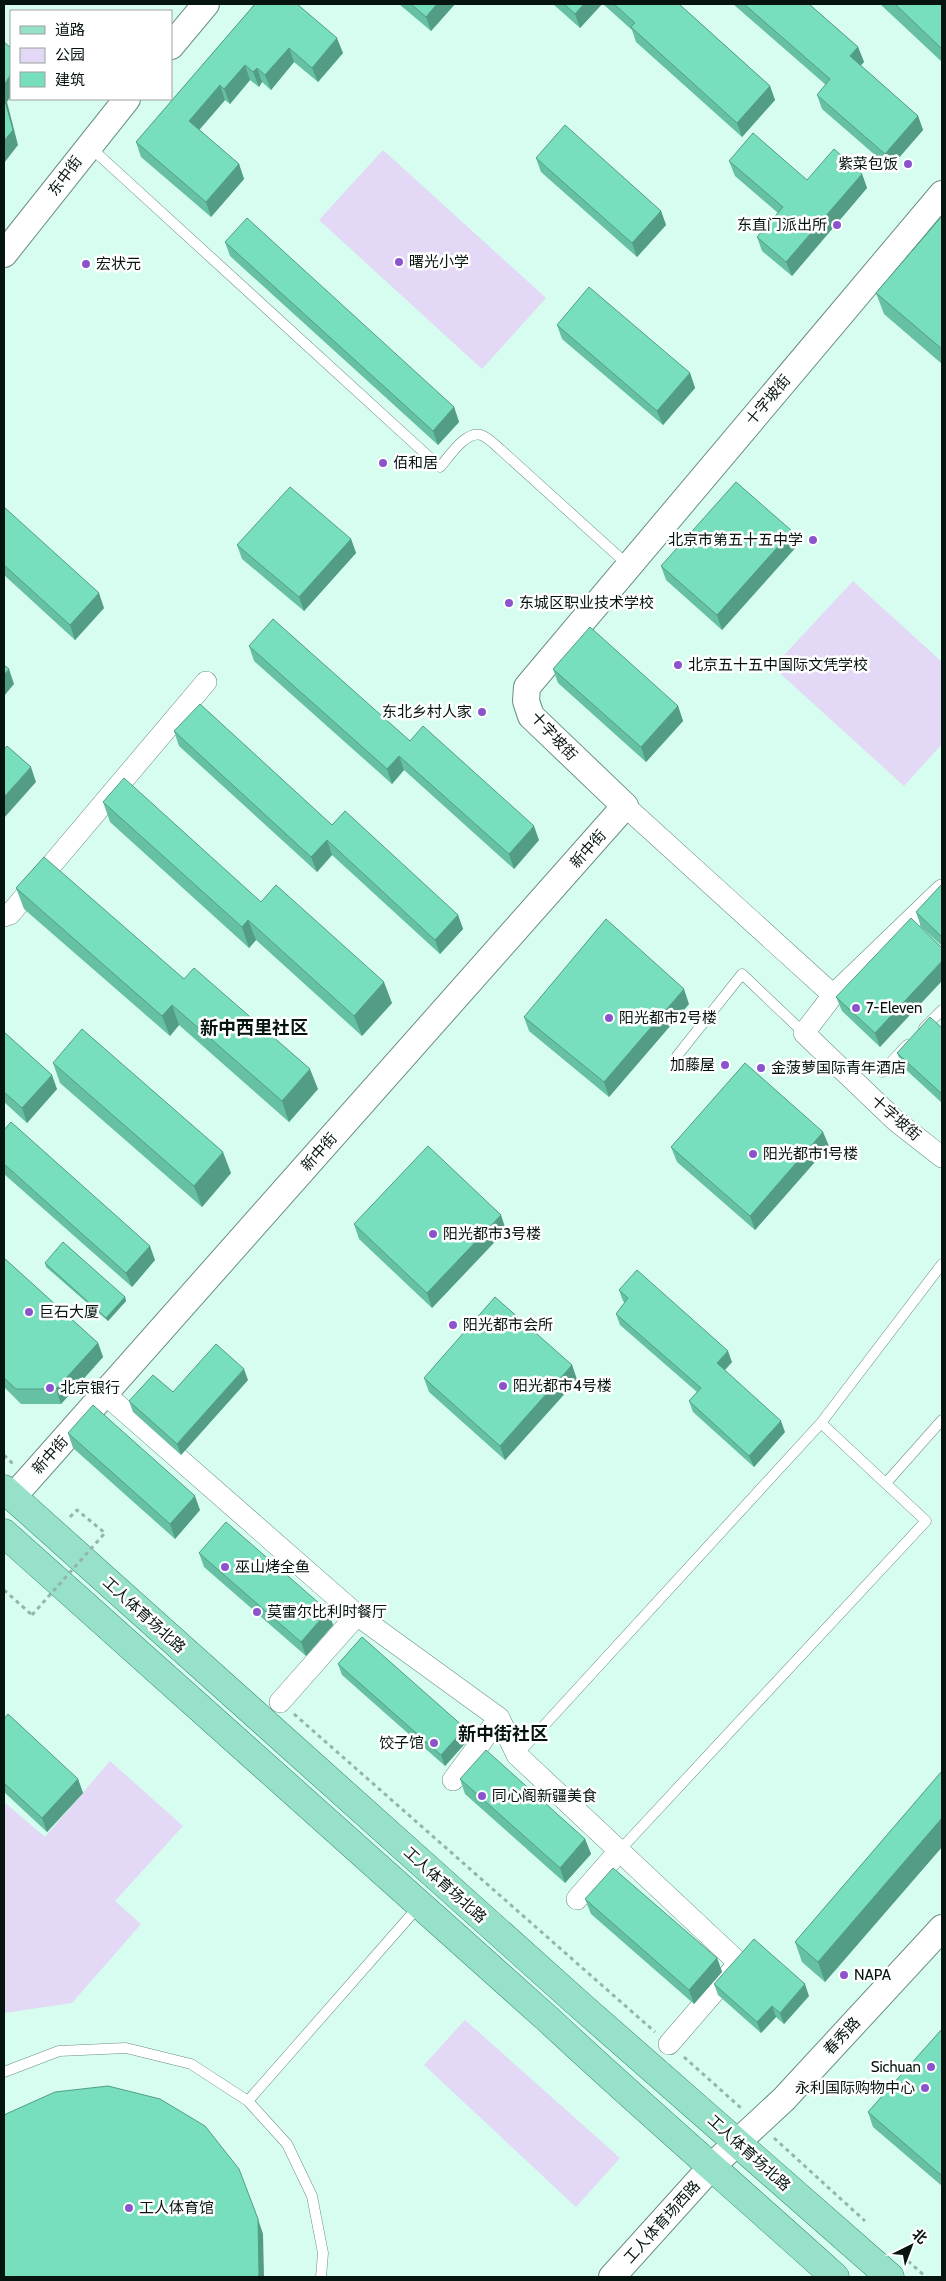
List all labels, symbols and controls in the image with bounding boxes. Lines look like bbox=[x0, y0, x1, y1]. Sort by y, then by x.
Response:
legend bbox=[10, 10, 172, 100]
text: 道路 bbox=[55, 21, 85, 39]
text: 公园 bbox=[55, 46, 85, 64]
text: 建筑 bbox=[55, 71, 85, 89]
street label: 东中街 bbox=[44, 153, 86, 199]
place label: 紫菜包饭 bbox=[838, 155, 898, 173]
marker: 紫菜包饭 bbox=[902, 158, 914, 170]
place label: 东直门派出所 bbox=[737, 216, 827, 234]
marker: 东直门派出所 bbox=[831, 219, 843, 231]
place label: 曙光小学 bbox=[409, 253, 469, 271]
place label: 宏状元 bbox=[96, 255, 141, 273]
marker: 曙光小学 bbox=[393, 256, 405, 268]
marker: 宏状元 bbox=[80, 258, 92, 270]
street label: 十字坡街 bbox=[742, 371, 794, 429]
place label: 佰和居 bbox=[393, 454, 438, 472]
marker: 佰和居 bbox=[377, 457, 389, 469]
place label: 北京市第五十五中学 bbox=[668, 531, 803, 549]
marker: 北京市第五十五中学 bbox=[807, 534, 819, 546]
place label: 东城区职业技术学校 bbox=[519, 594, 654, 612]
marker: 东城区职业技术学校 bbox=[503, 597, 515, 609]
place label: 北京五十五中国际文凭学校 bbox=[688, 656, 868, 674]
marker: 北京五十五中国际文凭学校 bbox=[672, 659, 684, 671]
place label: 东北乡村人家 bbox=[382, 703, 472, 721]
marker: 东北乡村人家 bbox=[476, 706, 488, 718]
street label: 十字坡街 bbox=[527, 708, 581, 764]
street label: 新中街 bbox=[566, 826, 610, 872]
place label: 7-Eleven bbox=[866, 999, 922, 1017]
marker: 7-Eleven bbox=[850, 1002, 862, 1014]
place label: 阳光都市2号楼 bbox=[619, 1009, 717, 1027]
marker: 阳光都市2号楼 bbox=[603, 1012, 615, 1024]
district label: 新中西里社区 bbox=[200, 1017, 308, 1039]
place label: 加藤屋 bbox=[670, 1056, 715, 1074]
marker: 加藤屋 bbox=[719, 1059, 731, 1071]
place label: 金菠萝国际青年酒店 bbox=[771, 1059, 906, 1077]
marker: 金菠萝国际青年酒店 bbox=[755, 1062, 767, 1074]
street label: 十字坡街 bbox=[867, 1092, 925, 1144]
street label: 新中街 bbox=[297, 1129, 341, 1175]
place label: 阳光都市1号楼 bbox=[763, 1145, 858, 1163]
marker: 阳光都市1号楼 bbox=[747, 1148, 759, 1160]
place label: 阳光都市3号楼 bbox=[443, 1225, 541, 1243]
marker: 阳光都市3号楼 bbox=[427, 1228, 439, 1240]
place label: 巨石大厦 bbox=[39, 1303, 99, 1321]
marker: 巨石大厦 bbox=[23, 1306, 35, 1318]
place label: 阳光都市会所 bbox=[463, 1316, 553, 1334]
marker: 阳光都市会所 bbox=[447, 1319, 459, 1331]
place label: 阳光都市4号楼 bbox=[513, 1377, 612, 1395]
place label: 北京银行 bbox=[60, 1379, 120, 1397]
marker: 阳光都市4号楼 bbox=[497, 1380, 509, 1392]
marker: 北京银行 bbox=[44, 1382, 56, 1394]
street label: 新中街 bbox=[28, 1432, 72, 1478]
place label: 巫山烤全鱼 bbox=[235, 1558, 310, 1576]
marker: 巫山烤全鱼 bbox=[219, 1561, 231, 1573]
street label: 工人体育场北路 bbox=[99, 1573, 189, 1657]
place label: 莫雷尔比利时餐厅 bbox=[267, 1603, 387, 1621]
marker: 莫雷尔比利时餐厅 bbox=[251, 1606, 263, 1618]
district label: 新中街社区 bbox=[458, 1723, 548, 1745]
place label: 饺子馆 bbox=[379, 1734, 424, 1752]
marker: 饺子馆 bbox=[428, 1737, 440, 1749]
place label: 同心阁新疆美食 bbox=[492, 1787, 597, 1805]
marker: 同心阁新疆美食 bbox=[476, 1790, 488, 1802]
street label: 工人体育场北路 bbox=[400, 1843, 490, 1927]
place label: NAPA bbox=[854, 1966, 892, 1984]
marker: NAPA bbox=[838, 1969, 850, 1981]
street label: 春秀路 bbox=[820, 2013, 864, 2059]
place label: Sichuan bbox=[871, 2058, 921, 2076]
marker: Sichuan bbox=[925, 2061, 937, 2073]
place label: 永利国际购物中心 bbox=[795, 2079, 915, 2097]
marker: 永利国际购物中心 bbox=[919, 2082, 931, 2094]
street label: 工人体育场北路 bbox=[704, 2111, 794, 2195]
street label: 工人体育场西路 bbox=[620, 2177, 704, 2267]
place label: 工人体育馆 bbox=[139, 2199, 214, 2217]
marker: 工人体育馆 bbox=[123, 2202, 135, 2214]
north arrow bbox=[886, 2221, 936, 2271]
text: 北 bbox=[908, 2225, 931, 2248]

